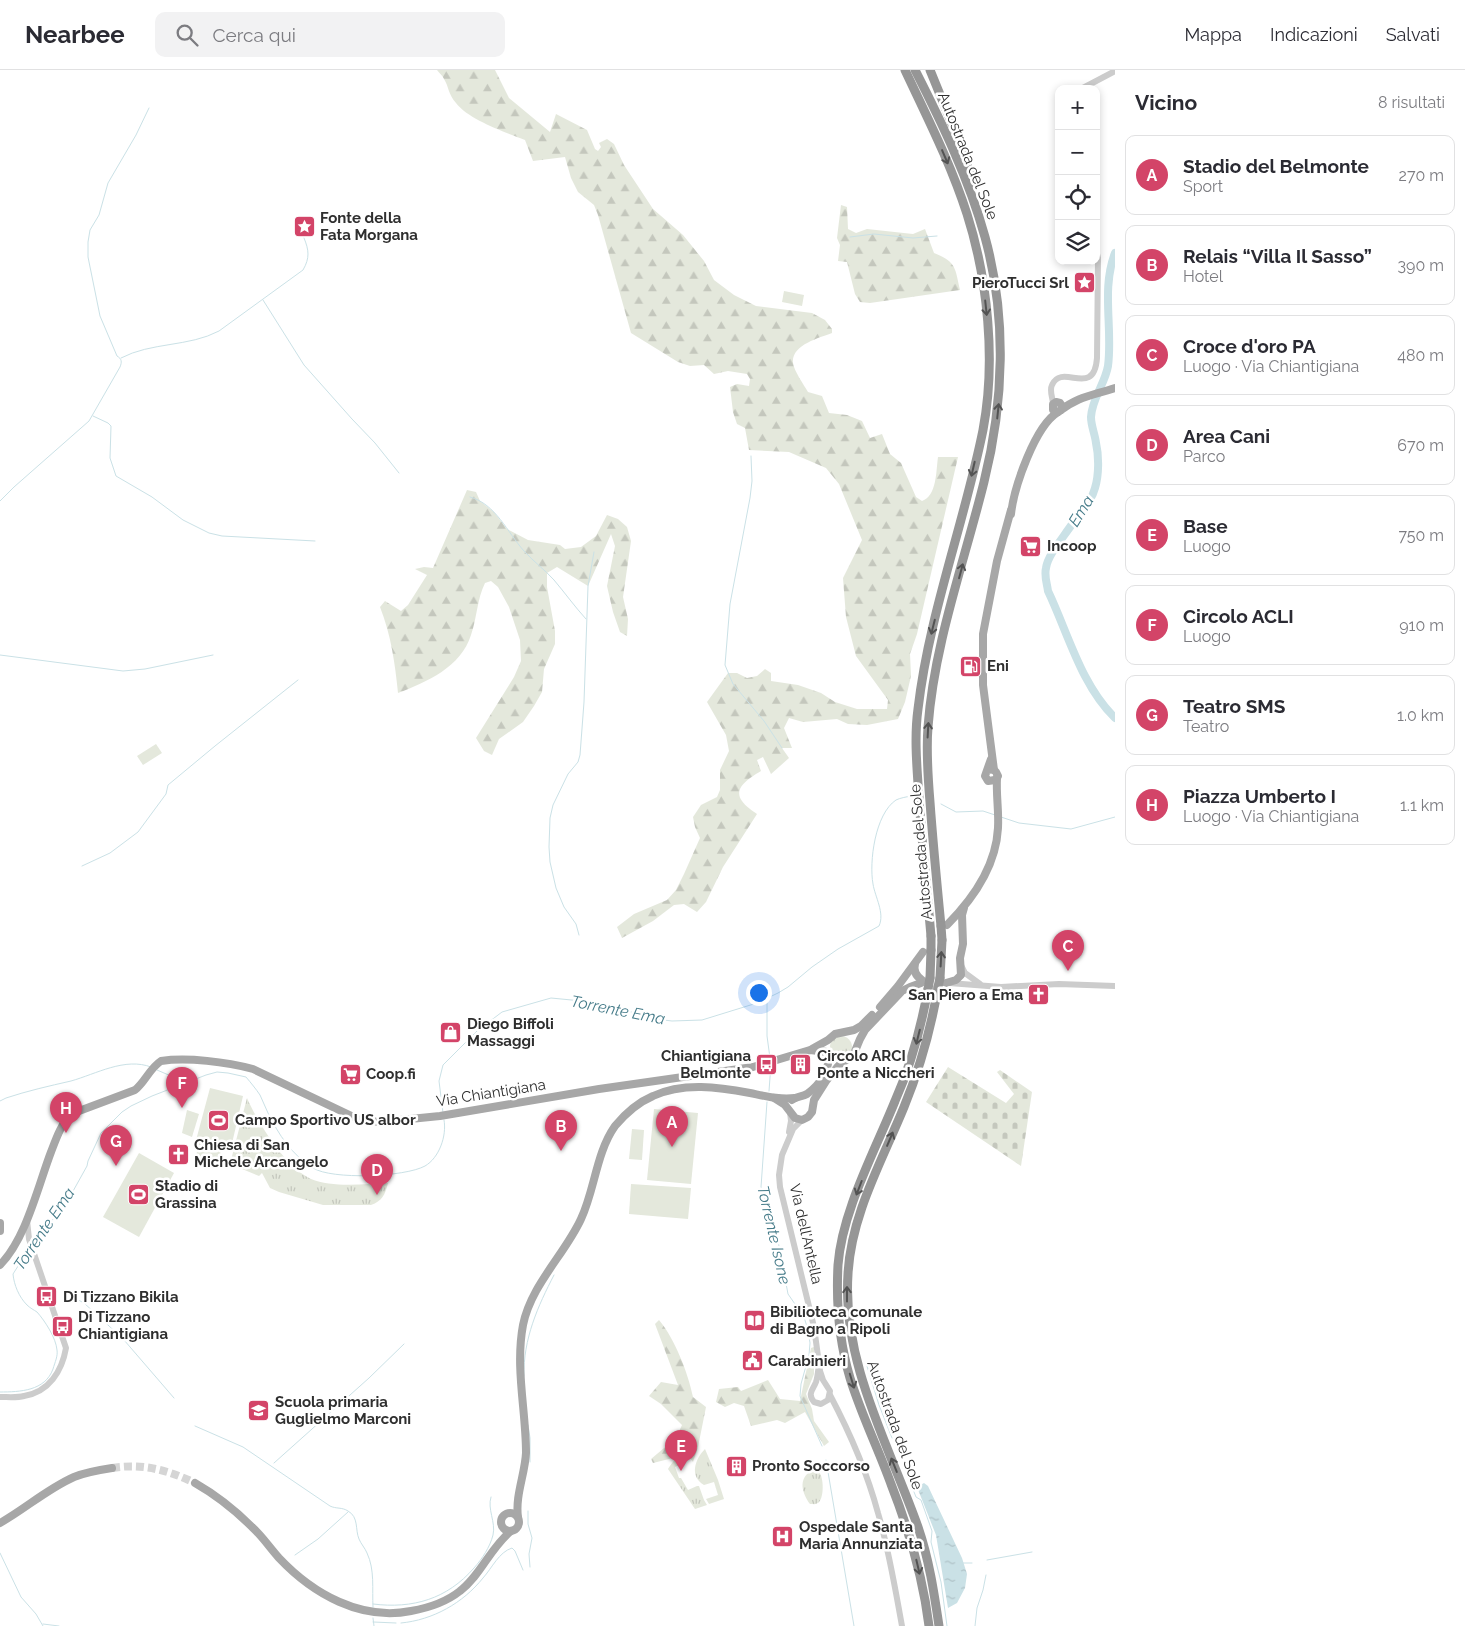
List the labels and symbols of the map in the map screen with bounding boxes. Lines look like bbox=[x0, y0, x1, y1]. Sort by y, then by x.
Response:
street label: Autostrada del Sole bbox=[934, 89, 1002, 223]
one-way arrow bbox=[940, 149, 950, 164]
place label: Fonte della Fata Morgana bbox=[320, 209, 418, 244]
place icon: Fonte della Fata Morgana bbox=[292, 215, 316, 239]
place icon: PieroTucci Srl bbox=[1073, 271, 1097, 295]
place label: PieroTucci Srl bbox=[972, 274, 1069, 292]
one-way arrow bbox=[981, 300, 991, 316]
one-way arrow bbox=[993, 403, 1003, 419]
one-way arrow bbox=[968, 461, 977, 477]
water label: Ema bbox=[1064, 492, 1098, 530]
supermarket icon: Incoop bbox=[1019, 534, 1043, 558]
place label: Incoop bbox=[1047, 537, 1097, 555]
one-way arrow bbox=[956, 563, 966, 579]
one-way arrow bbox=[928, 618, 938, 634]
fuel station icon: Eni bbox=[959, 654, 983, 678]
place label: Eni bbox=[987, 657, 1009, 675]
one-way arrow bbox=[924, 722, 933, 738]
street label: Autostrada del Sole bbox=[906, 783, 936, 921]
pin: C bbox=[1052, 930, 1084, 971]
one-way arrow bbox=[936, 951, 945, 967]
your location bbox=[746, 980, 772, 1006]
church icon: San Piero a Ema bbox=[1027, 983, 1051, 1007]
place label: San Piero a Ema bbox=[908, 986, 1023, 1004]
water label: Torrente Ema bbox=[569, 992, 667, 1029]
place label: Diego Biffoli Massaggi bbox=[467, 1015, 554, 1050]
shop icon: Diego Biffoli Massaggi bbox=[439, 1021, 463, 1045]
one-way arrow bbox=[913, 1028, 922, 1044]
place label: Chiantigiana Belmonte bbox=[661, 1047, 751, 1082]
place label: Circolo ARCI Ponte a Niccheri bbox=[817, 1047, 935, 1082]
bus stop icon: Chiantigiana Belmonte bbox=[755, 1053, 779, 1077]
building icon: Circolo ARCI Ponte a Niccheri bbox=[789, 1053, 813, 1077]
supermarket icon: Coop.fi bbox=[338, 1062, 362, 1086]
place label: Coop.fi bbox=[366, 1065, 416, 1083]
pin: F bbox=[166, 1067, 198, 1108]
street label: Via Chiantigiana bbox=[435, 1075, 547, 1111]
pin: H bbox=[50, 1092, 82, 1133]
pin: A bbox=[656, 1106, 688, 1147]
sports icon: Campo Sportivo US albor bbox=[207, 1108, 231, 1132]
pin: B bbox=[545, 1110, 577, 1151]
place label: Campo Sportivo US albor bbox=[235, 1111, 416, 1129]
pin: G bbox=[100, 1125, 132, 1166]
one-way arrow bbox=[886, 1132, 896, 1147]
place label: Chiesa di San Michele Arcangelo bbox=[194, 1136, 328, 1171]
church icon: Chiesa di San Michele Arcangelo bbox=[166, 1142, 190, 1166]
pin: D bbox=[361, 1154, 393, 1195]
place label: Stadio di Grassina bbox=[155, 1177, 218, 1212]
one-way arrow bbox=[854, 1180, 863, 1195]
street label: Via dell'Antella bbox=[786, 1182, 826, 1286]
sports icon: Stadio di Grassina bbox=[127, 1183, 151, 1207]
water label: Torrente Ema bbox=[9, 1184, 79, 1274]
water label: Torrente Isone bbox=[753, 1184, 795, 1287]
bus stop icon: Di Tizzano Bikila bbox=[35, 1285, 59, 1309]
one-way arrow bbox=[842, 1286, 852, 1302]
place label: Di Tizzano Bikila bbox=[63, 1288, 179, 1306]
place label: Bibilioteca comunale di Bagno a Ripoli bbox=[770, 1303, 922, 1338]
place label: Di Tizzano Chiantigiana bbox=[78, 1308, 168, 1343]
library icon: Bibilioteca comunale di Bagno a Ripoli bbox=[742, 1309, 766, 1333]
bus stop icon: Di Tizzano Chiantigiana bbox=[50, 1314, 74, 1338]
public building icon: Carabinieri bbox=[740, 1349, 764, 1373]
place label: Carabinieri bbox=[768, 1352, 846, 1370]
street label: Autostrada del Sole bbox=[863, 1358, 927, 1492]
one-way arrow bbox=[847, 1373, 857, 1389]
place label: Scuola primaria Guglielmo Marconi bbox=[275, 1393, 411, 1428]
school or university icon: Scuola primaria Guglielmo Marconi bbox=[247, 1399, 271, 1423]
pin: E bbox=[665, 1430, 697, 1471]
building icon: Pronto Soccorso bbox=[724, 1454, 748, 1478]
place label: Pronto Soccorso bbox=[752, 1457, 870, 1475]
one-way arrow bbox=[889, 1458, 898, 1473]
place label: Ospedale Santa Maria Annunziata bbox=[799, 1518, 923, 1553]
hospital icon: Ospedale Santa Maria Annunziata bbox=[771, 1524, 795, 1548]
one-way arrow bbox=[914, 1558, 923, 1574]

